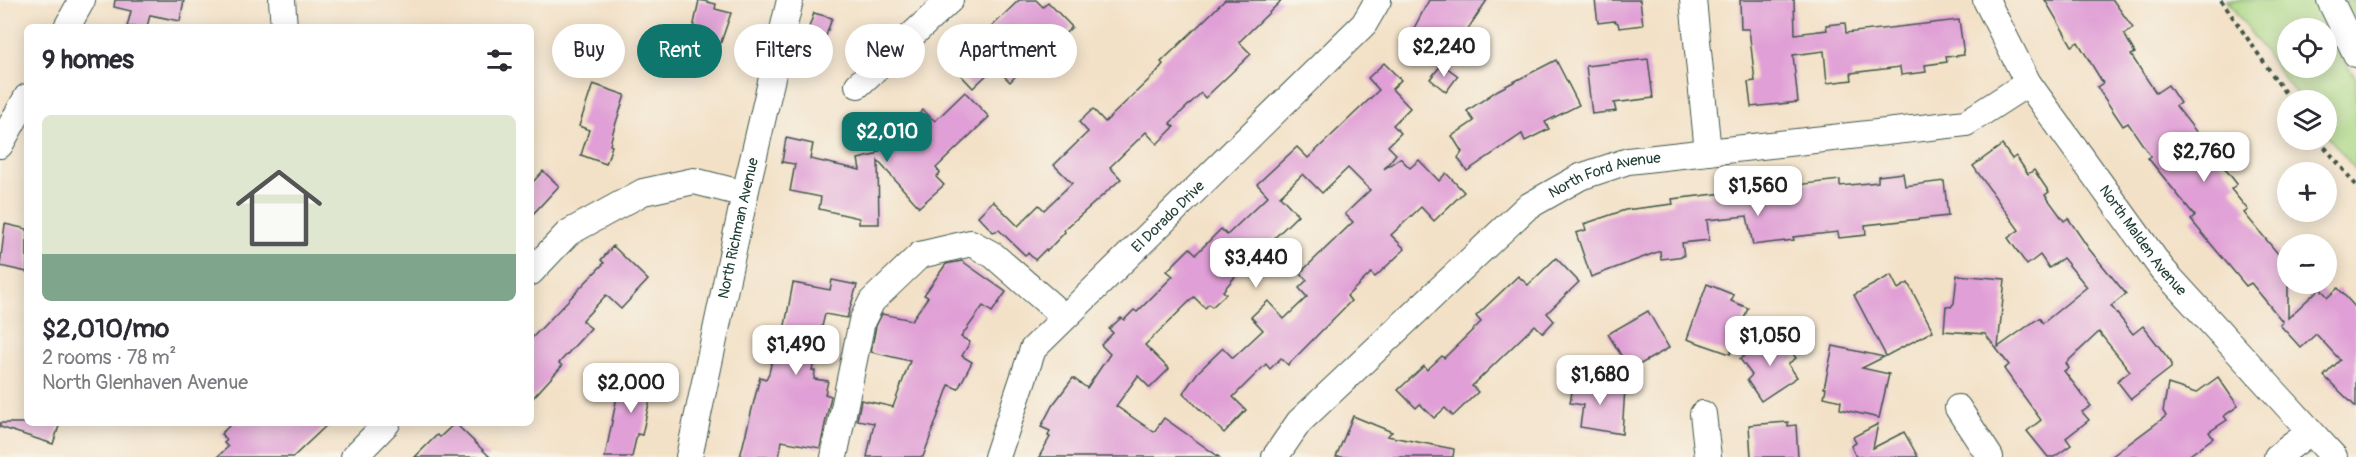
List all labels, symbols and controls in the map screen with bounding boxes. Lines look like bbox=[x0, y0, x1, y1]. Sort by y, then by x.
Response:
map controls bbox=[2277, 18, 2337, 294]
button: locate bbox=[2277, 18, 2337, 78]
chip: Buy bbox=[552, 24, 625, 78]
chip: Rent bbox=[637, 24, 722, 78]
chip: Filters bbox=[734, 24, 833, 78]
chip: New bbox=[845, 24, 925, 78]
chip: Apartment bbox=[937, 24, 1077, 78]
pin: $2,240 bbox=[1395, 27, 1493, 78]
text: $2,240 bbox=[1412, 34, 1476, 59]
text: 9 homes bbox=[42, 44, 134, 76]
icon: filters bbox=[483, 44, 516, 77]
button: layers bbox=[2277, 90, 2337, 150]
pin: $2,010 bbox=[838, 112, 936, 163]
text: $2,010 bbox=[856, 119, 918, 144]
pin: $2,760 bbox=[2155, 132, 2253, 183]
text: $2,760 bbox=[2173, 139, 2235, 164]
street label: North Ford Avenue bbox=[1545, 148, 1662, 203]
icon: home bbox=[225, 154, 333, 262]
street label: North Richman Avenue bbox=[714, 155, 763, 301]
button: + bbox=[2277, 162, 2337, 222]
pin: $1,560 bbox=[1709, 166, 1807, 217]
text: $1,560 bbox=[1728, 173, 1788, 198]
street label: El Dorado Drive bbox=[1128, 176, 1209, 257]
street label: North Malden Avenue bbox=[2095, 182, 2191, 300]
button: − bbox=[2277, 234, 2337, 294]
pin: $3,440 bbox=[1207, 238, 1305, 289]
text: $3,440 bbox=[1224, 245, 1288, 270]
text: $2,010/mo bbox=[42, 313, 169, 345]
pin: $1,050 bbox=[1721, 316, 1819, 367]
text: $1,050 bbox=[1739, 323, 1801, 348]
pin: $1,490 bbox=[747, 325, 845, 376]
text: $1,490 bbox=[766, 332, 826, 357]
text: 2 rooms · 78 m² bbox=[42, 345, 176, 370]
pin: $1,680 bbox=[1551, 355, 1649, 406]
text: $1,680 bbox=[1570, 362, 1630, 387]
pin: $2,000 bbox=[582, 363, 680, 414]
text: North Glenhaven Avenue bbox=[42, 370, 248, 395]
text: $2,000 bbox=[597, 370, 665, 395]

